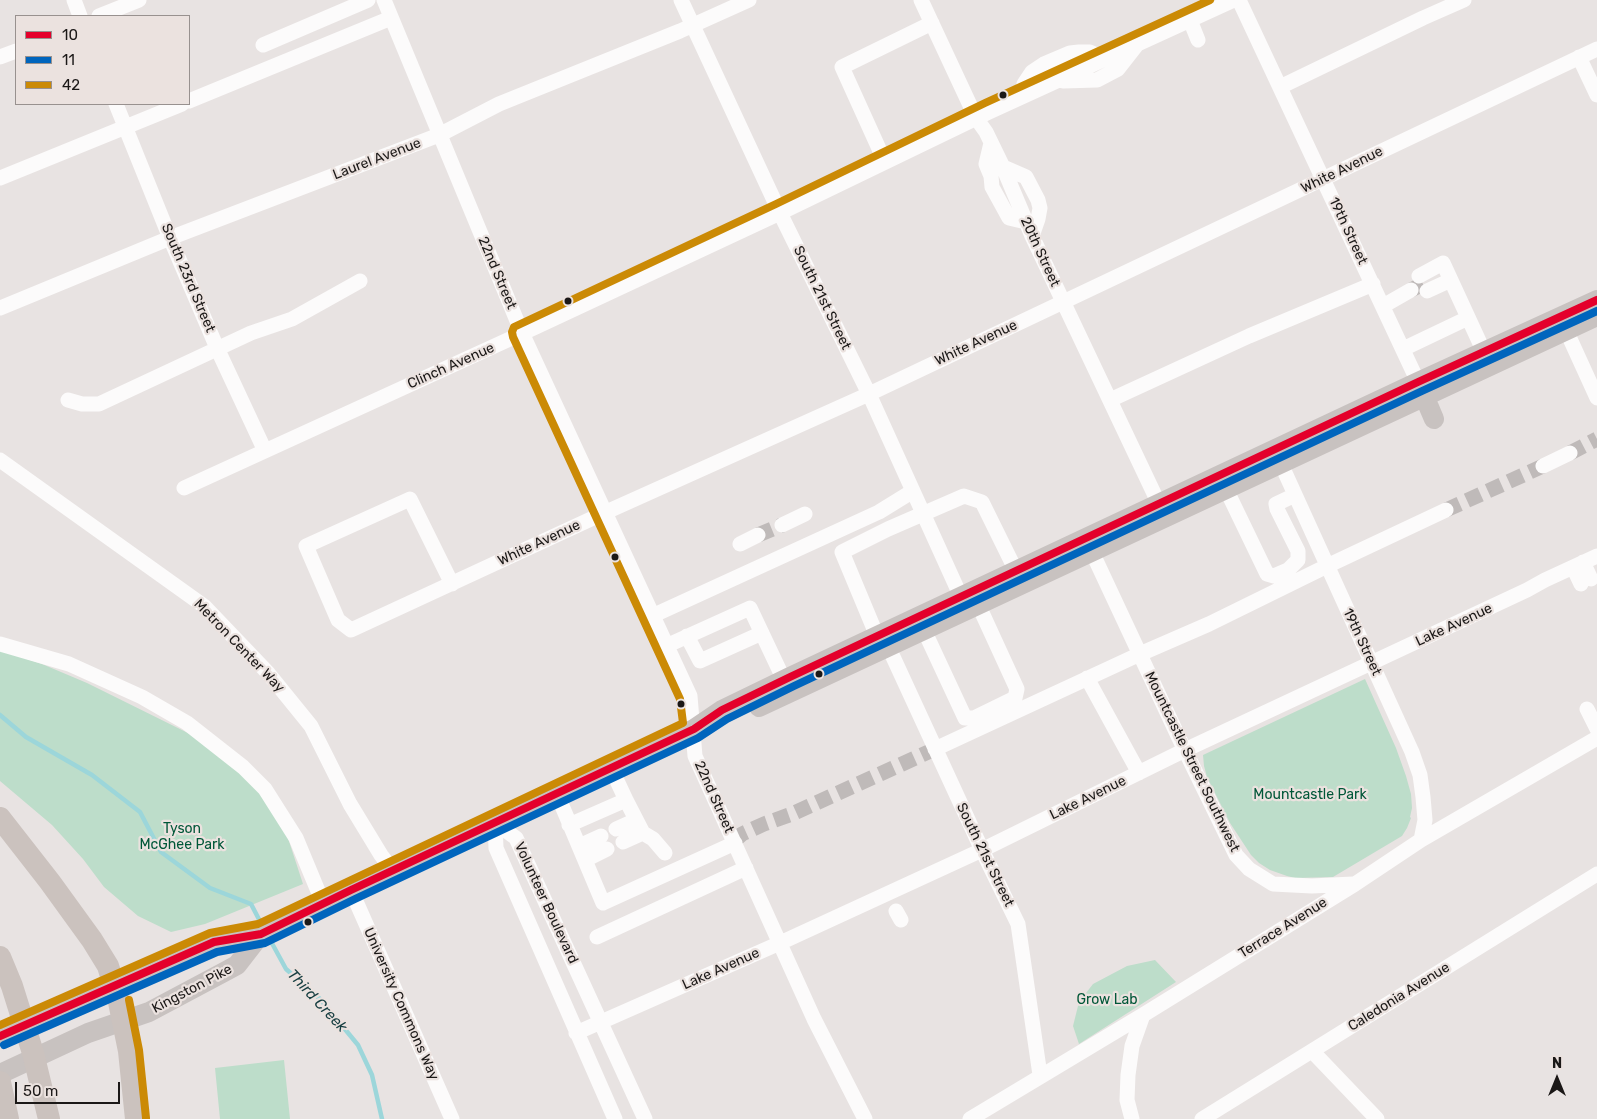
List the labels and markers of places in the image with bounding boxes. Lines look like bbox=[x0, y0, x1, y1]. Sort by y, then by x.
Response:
unlabelled marker bbox=[998, 90, 1008, 100]
unlabelled marker bbox=[563, 296, 573, 306]
unlabelled marker bbox=[610, 552, 620, 562]
unlabelled marker bbox=[814, 669, 824, 679]
unlabelled marker bbox=[676, 699, 686, 709]
unlabelled marker bbox=[303, 917, 313, 927]

